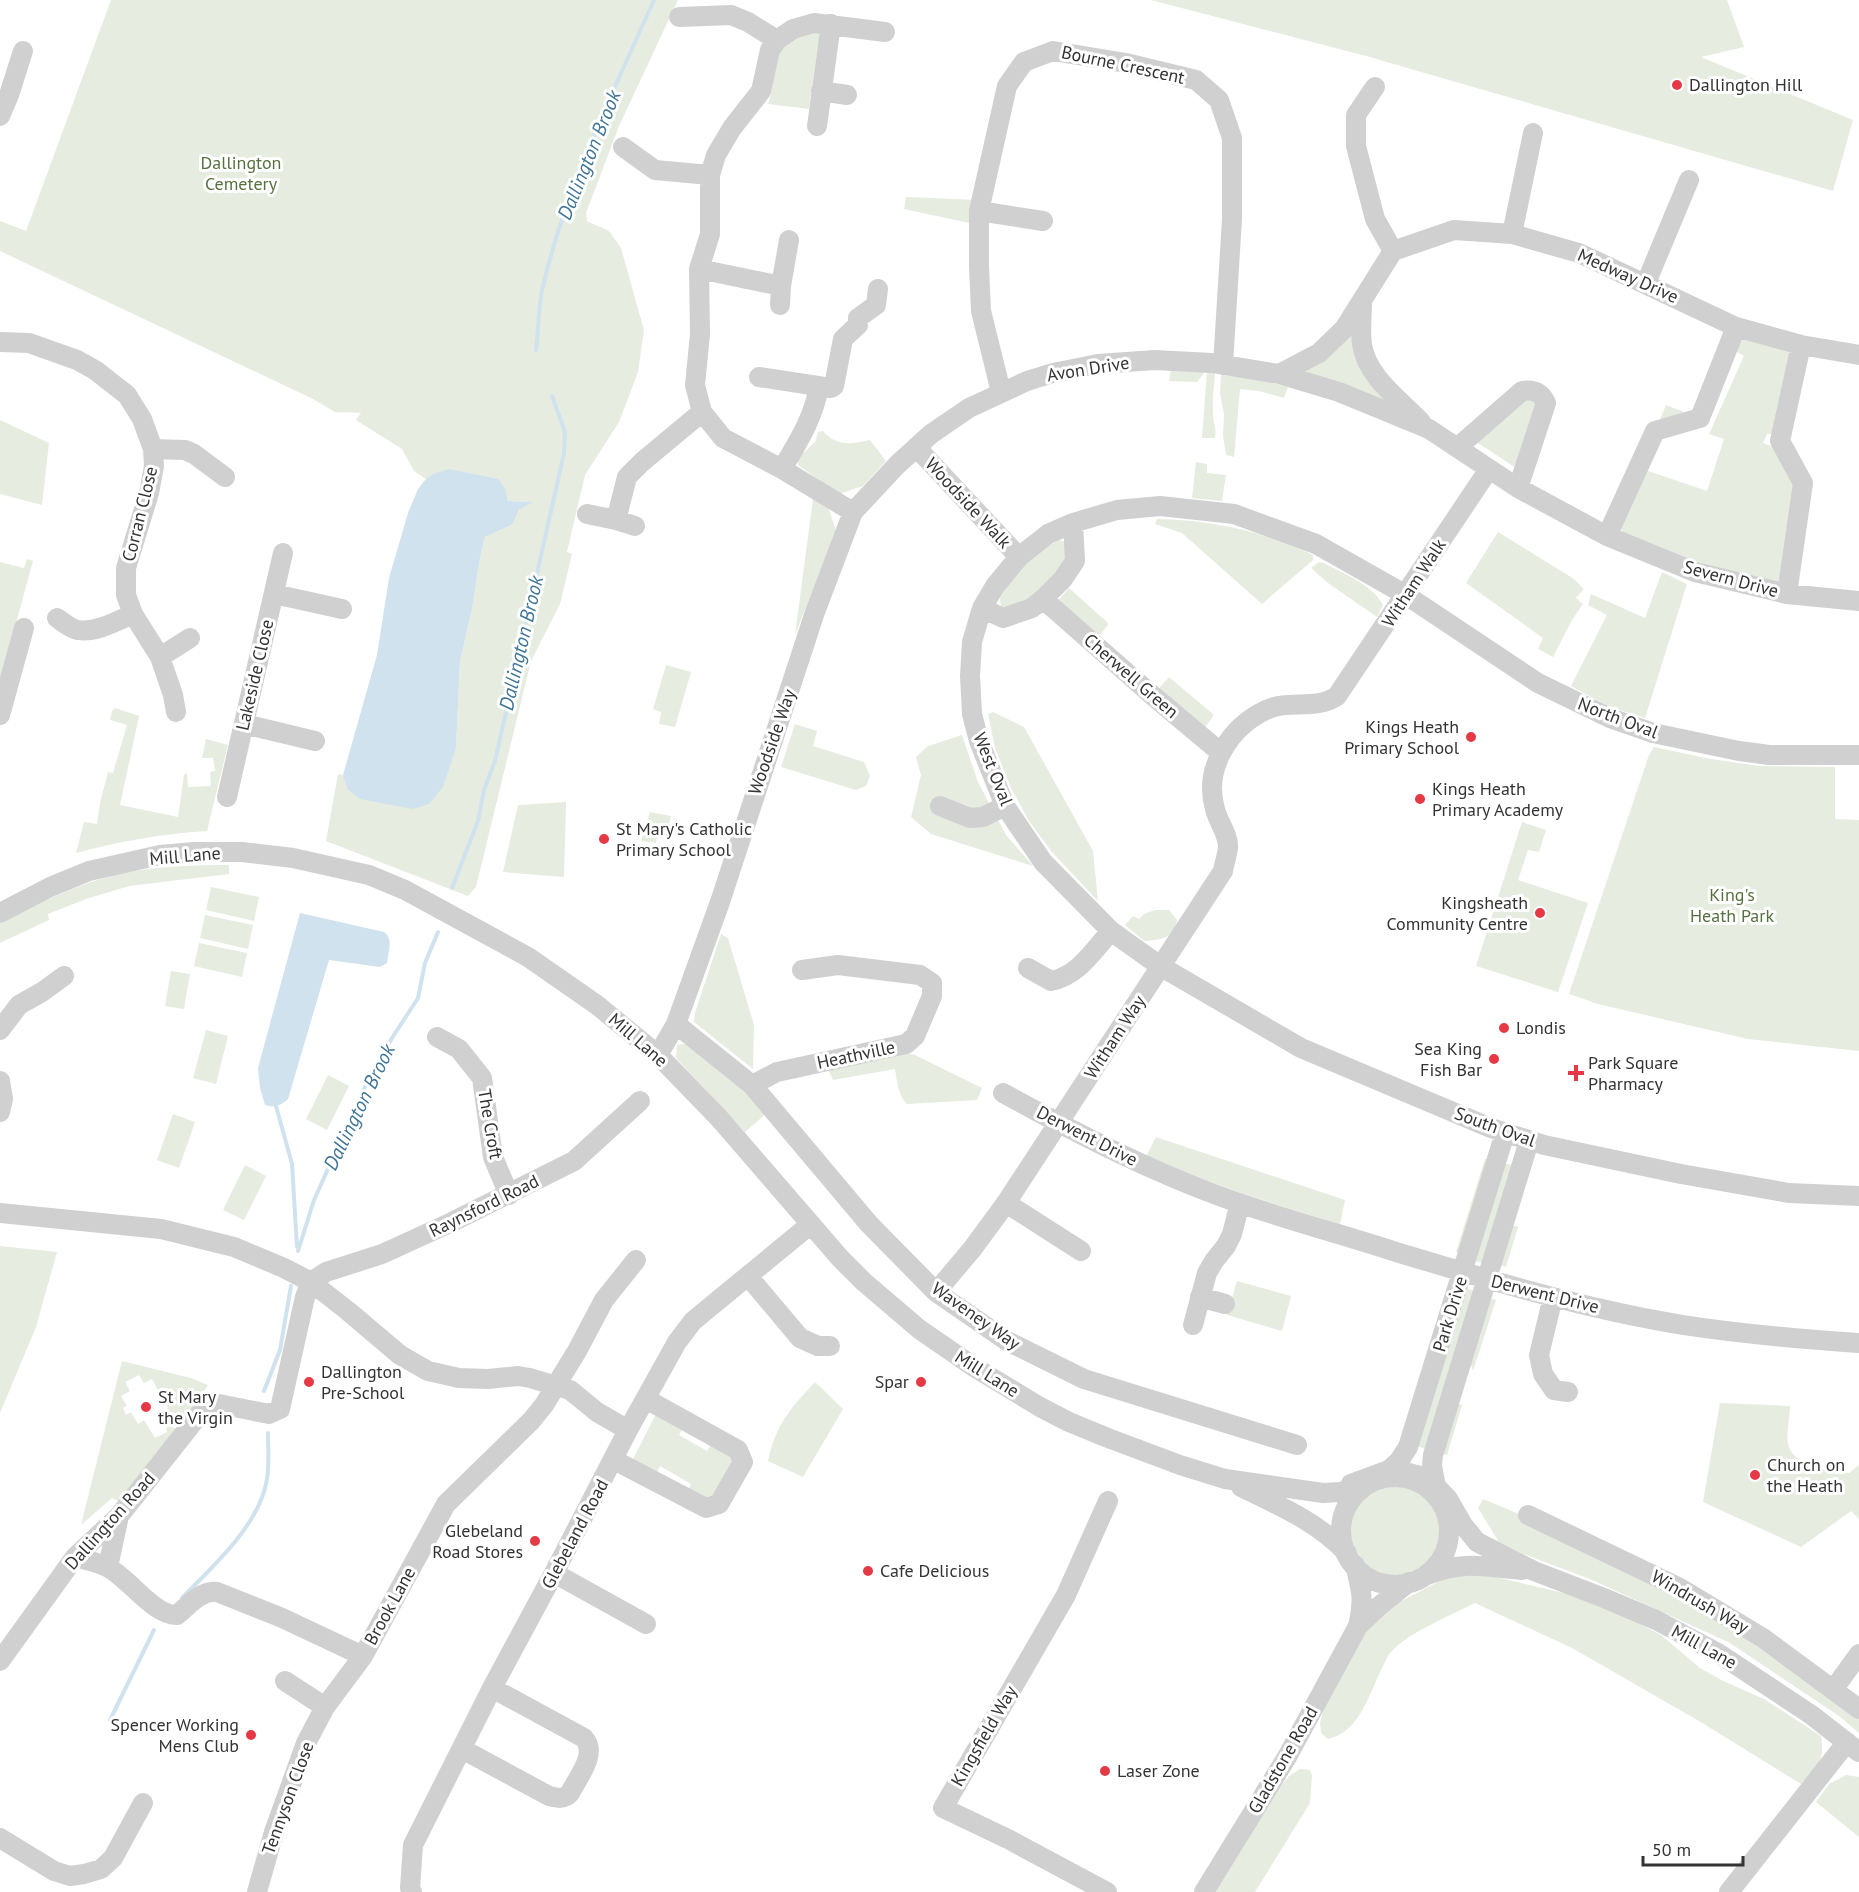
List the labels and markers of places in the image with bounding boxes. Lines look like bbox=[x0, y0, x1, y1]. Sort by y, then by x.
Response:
place label: Dallington Hill bbox=[1689, 73, 1803, 96]
marker: Dallington Hill bbox=[1670, 78, 1684, 92]
place label: Kings Heath Primary School bbox=[1344, 715, 1460, 759]
marker: Kings Heath Primary School bbox=[1464, 730, 1478, 744]
place label: Kings Heath Primary Academy bbox=[1432, 777, 1564, 821]
marker: Kings Heath Primary Academy bbox=[1413, 792, 1427, 806]
place label: St Mary's Catholic Primary School bbox=[616, 817, 752, 861]
marker: St Mary's Catholic Primary School bbox=[597, 832, 611, 846]
place label: Kingsheath Community Centre bbox=[1386, 891, 1528, 935]
marker: Kingsheath Community Centre bbox=[1533, 906, 1547, 920]
place label: Londis bbox=[1516, 1016, 1566, 1039]
marker: Londis bbox=[1497, 1021, 1511, 1035]
place label: Sea King Fish Bar bbox=[1414, 1037, 1482, 1081]
place label: Park Square Pharmacy bbox=[1588, 1051, 1679, 1095]
marker: Sea King Fish Bar bbox=[1487, 1052, 1501, 1066]
marker: Park Square Pharmacy bbox=[1569, 1066, 1583, 1080]
place label: Dallington Pre-School bbox=[321, 1360, 405, 1404]
place label: Spar bbox=[875, 1370, 909, 1393]
marker: Dallington Pre-School bbox=[302, 1375, 316, 1389]
marker: Spar bbox=[914, 1375, 928, 1389]
place label: St Mary the Virgin bbox=[158, 1385, 233, 1429]
marker: St Mary the Virgin bbox=[139, 1400, 153, 1414]
place label: Church on the Heath bbox=[1767, 1453, 1845, 1497]
marker: Church on the Heath bbox=[1748, 1468, 1762, 1482]
place label: Glebeland Road Stores bbox=[432, 1519, 523, 1563]
marker: Glebeland Road Stores bbox=[528, 1534, 542, 1548]
place label: Cafe Delicious bbox=[880, 1559, 989, 1582]
marker: Cafe Delicious bbox=[861, 1564, 875, 1578]
place label: Spencer Working Mens Club bbox=[110, 1713, 239, 1757]
marker: Spencer Working Mens Club bbox=[244, 1728, 258, 1742]
place label: Laser Zone bbox=[1117, 1759, 1200, 1782]
marker: Laser Zone bbox=[1098, 1764, 1112, 1778]

